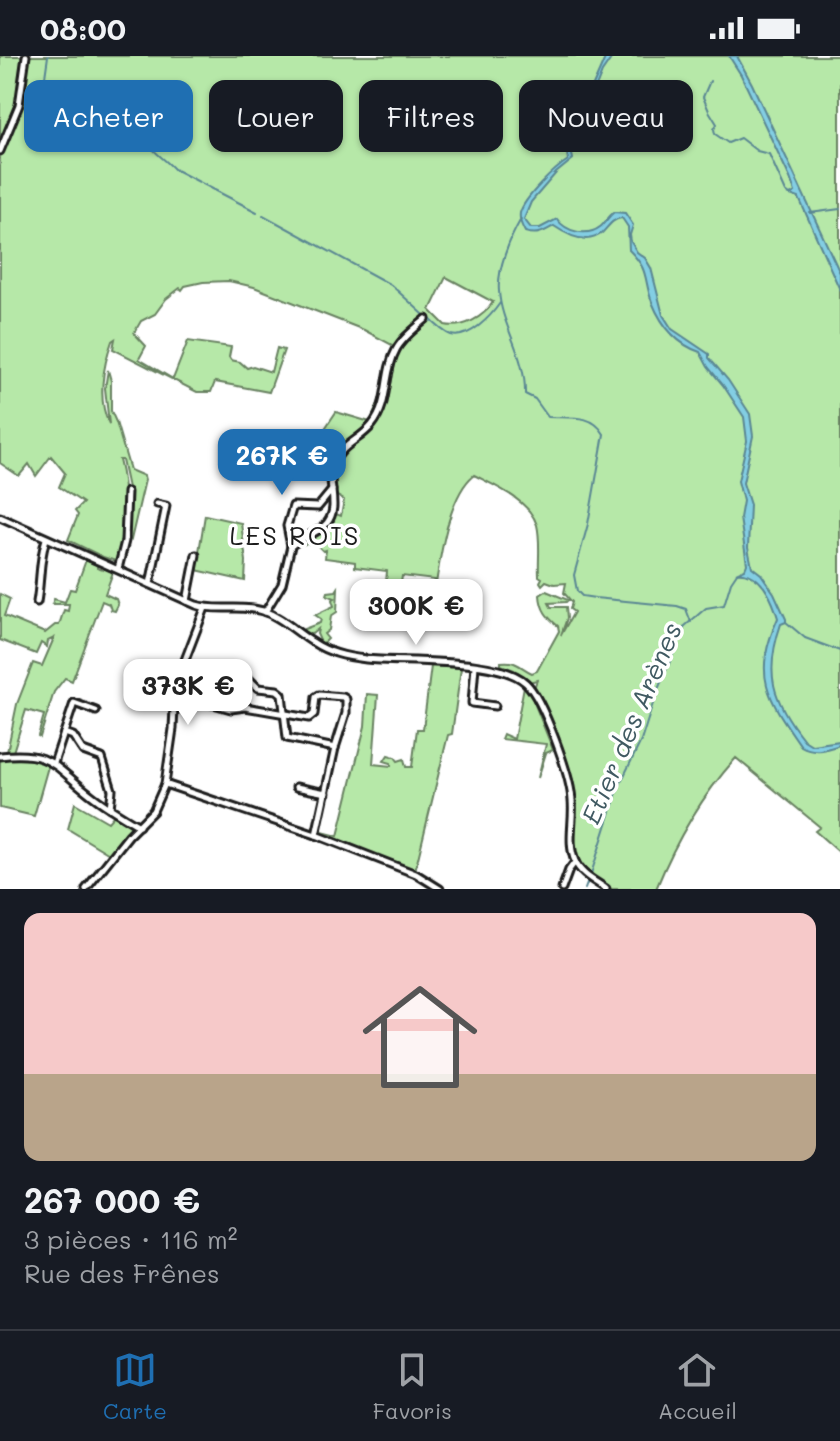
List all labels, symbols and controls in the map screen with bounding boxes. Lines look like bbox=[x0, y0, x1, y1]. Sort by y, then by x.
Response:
text: 08:00 bbox=[40, 8, 126, 48]
chip: Acheter bbox=[24, 80, 193, 152]
chip: Louer bbox=[209, 80, 343, 152]
chip: Filtres bbox=[359, 80, 503, 152]
chip: Nouveau bbox=[519, 80, 693, 152]
pin: 267K € bbox=[217, 429, 347, 497]
text: 267K € bbox=[236, 438, 328, 472]
district label: LES ROIS bbox=[230, 518, 360, 552]
pin: 300K € bbox=[351, 579, 481, 647]
text: 300K € bbox=[368, 588, 464, 622]
water label: Etier des Arènes bbox=[573, 617, 689, 829]
pin: 373K € bbox=[123, 659, 253, 727]
text: 373K € bbox=[141, 668, 235, 702]
icon: home bbox=[348, 965, 492, 1109]
text: 267 000 € bbox=[24, 1177, 200, 1222]
text: 3 pièces · 116 m² bbox=[24, 1222, 237, 1256]
text: Rue des Frênes bbox=[24, 1256, 220, 1290]
tab: Carte bbox=[103, 1348, 167, 1425]
tab: Favoris bbox=[373, 1348, 452, 1425]
tab: Accueil bbox=[658, 1348, 737, 1425]

